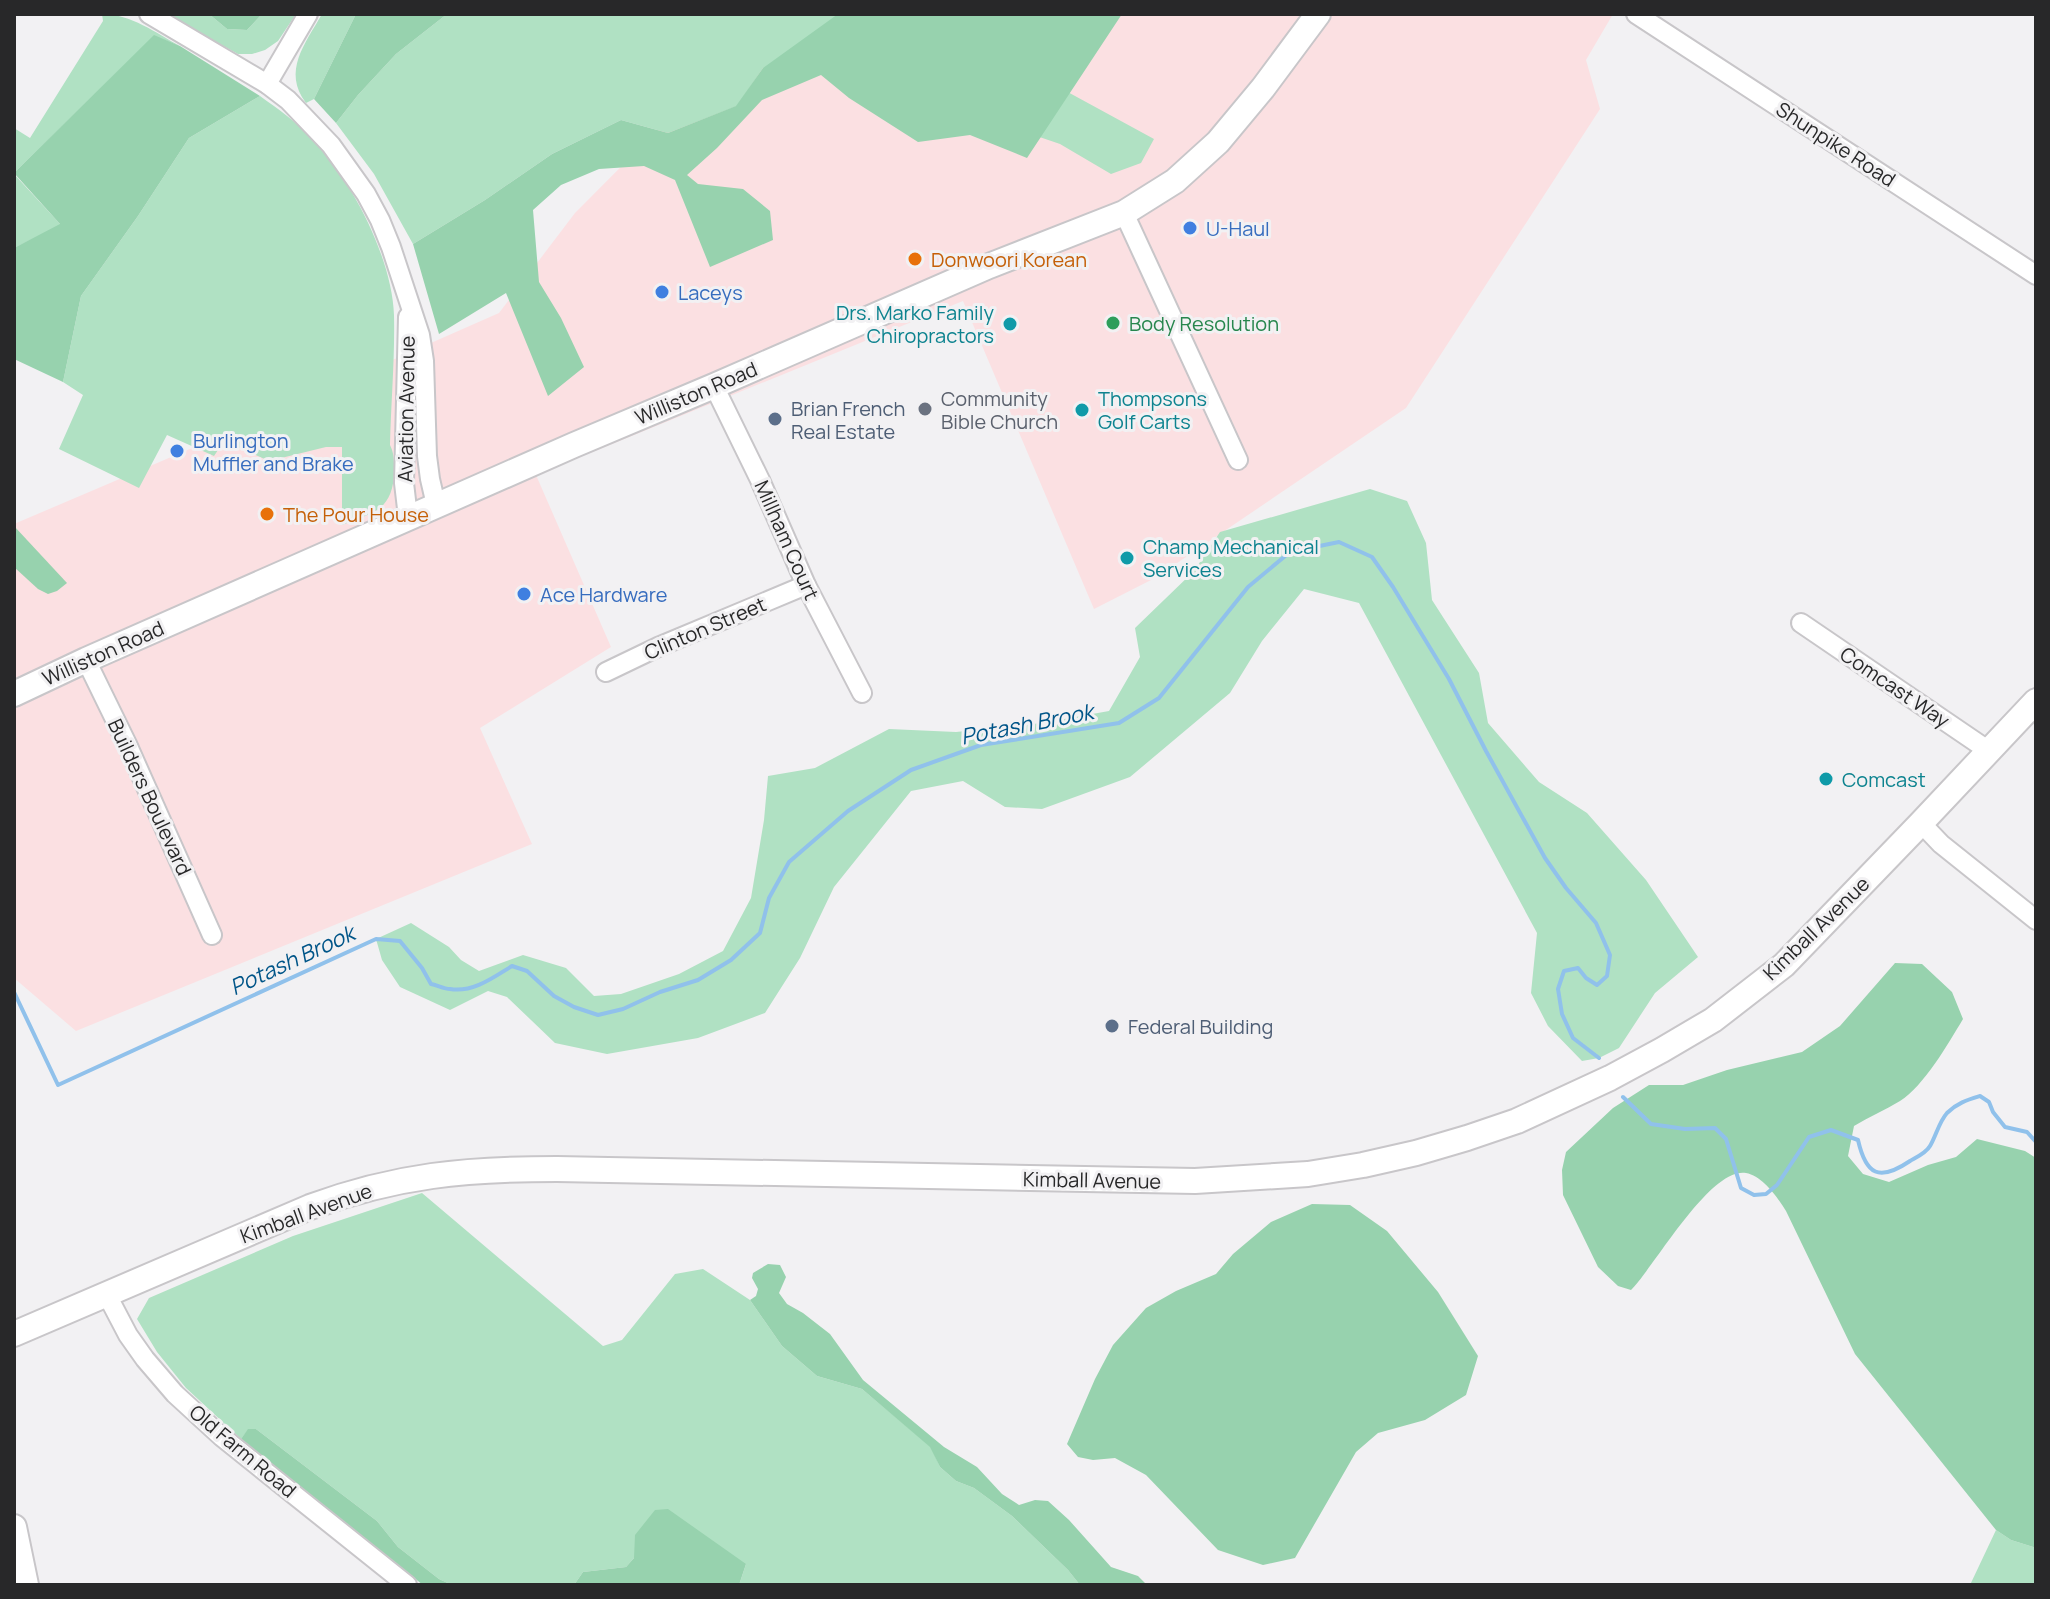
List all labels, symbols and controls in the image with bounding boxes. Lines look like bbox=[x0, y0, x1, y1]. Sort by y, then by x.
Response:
street label: Shunpike Road bbox=[1771, 95, 1901, 193]
place label: U-Haul bbox=[1206, 215, 1270, 242]
marker: U-Haul bbox=[1181, 219, 1199, 237]
place label: Donwoori Korean bbox=[931, 246, 1087, 273]
marker: Donwoori Korean bbox=[906, 250, 924, 268]
place label: Laceys bbox=[678, 279, 743, 306]
marker: Laceys bbox=[653, 283, 671, 301]
place label: Drs. Marko Family Chiropractors bbox=[836, 299, 994, 349]
place label: Body Resolution bbox=[1129, 310, 1279, 337]
marker: Body Resolution bbox=[1104, 314, 1122, 332]
marker: Drs. Marko Family Chiropractors bbox=[1001, 315, 1019, 333]
street label: Aviation Avenue bbox=[391, 335, 421, 483]
street label: Williston Road bbox=[631, 355, 761, 431]
place label: Community Bible Church bbox=[941, 385, 1058, 435]
place label: Thompsons Golf Carts bbox=[1098, 385, 1207, 435]
place label: Brian French Real Estate bbox=[791, 395, 905, 445]
marker: Community Bible Church bbox=[916, 400, 934, 418]
marker: Thompsons Golf Carts bbox=[1073, 401, 1091, 419]
marker: Brian French Real Estate bbox=[766, 410, 784, 428]
place label: Burlington Muffler and Brake bbox=[193, 427, 354, 477]
marker: Burlington Muffler and Brake bbox=[168, 442, 186, 460]
street label: Millham Court bbox=[749, 476, 825, 604]
place label: The Pour House bbox=[283, 501, 429, 528]
marker: The Pour House bbox=[258, 505, 276, 523]
place label: Champ Mechanical Services bbox=[1143, 533, 1319, 583]
marker: Champ Mechanical Services bbox=[1118, 549, 1136, 567]
place label: Ace Hardware bbox=[540, 581, 667, 608]
marker: Ace Hardware bbox=[515, 585, 533, 603]
street label: Clinton Street bbox=[640, 590, 770, 666]
street label: Williston Road bbox=[38, 614, 168, 692]
street label: Comcast Way bbox=[1835, 640, 1955, 734]
water label: Potash Brook bbox=[958, 696, 1099, 752]
street label: Builders Boulevard bbox=[102, 714, 198, 880]
place label: Comcast bbox=[1842, 766, 1926, 793]
marker: Comcast bbox=[1817, 770, 1835, 788]
street label: Kimball Avenue bbox=[1757, 870, 1875, 986]
water label: Potash Brook bbox=[225, 917, 362, 1002]
place label: Federal Building bbox=[1128, 1013, 1273, 1040]
marker: Federal Building bbox=[1103, 1017, 1121, 1035]
street label: Kimball Avenue bbox=[1023, 1165, 1161, 1195]
street label: Kimball Avenue bbox=[236, 1177, 376, 1249]
street label: Old Farm Road bbox=[184, 1398, 302, 1504]

